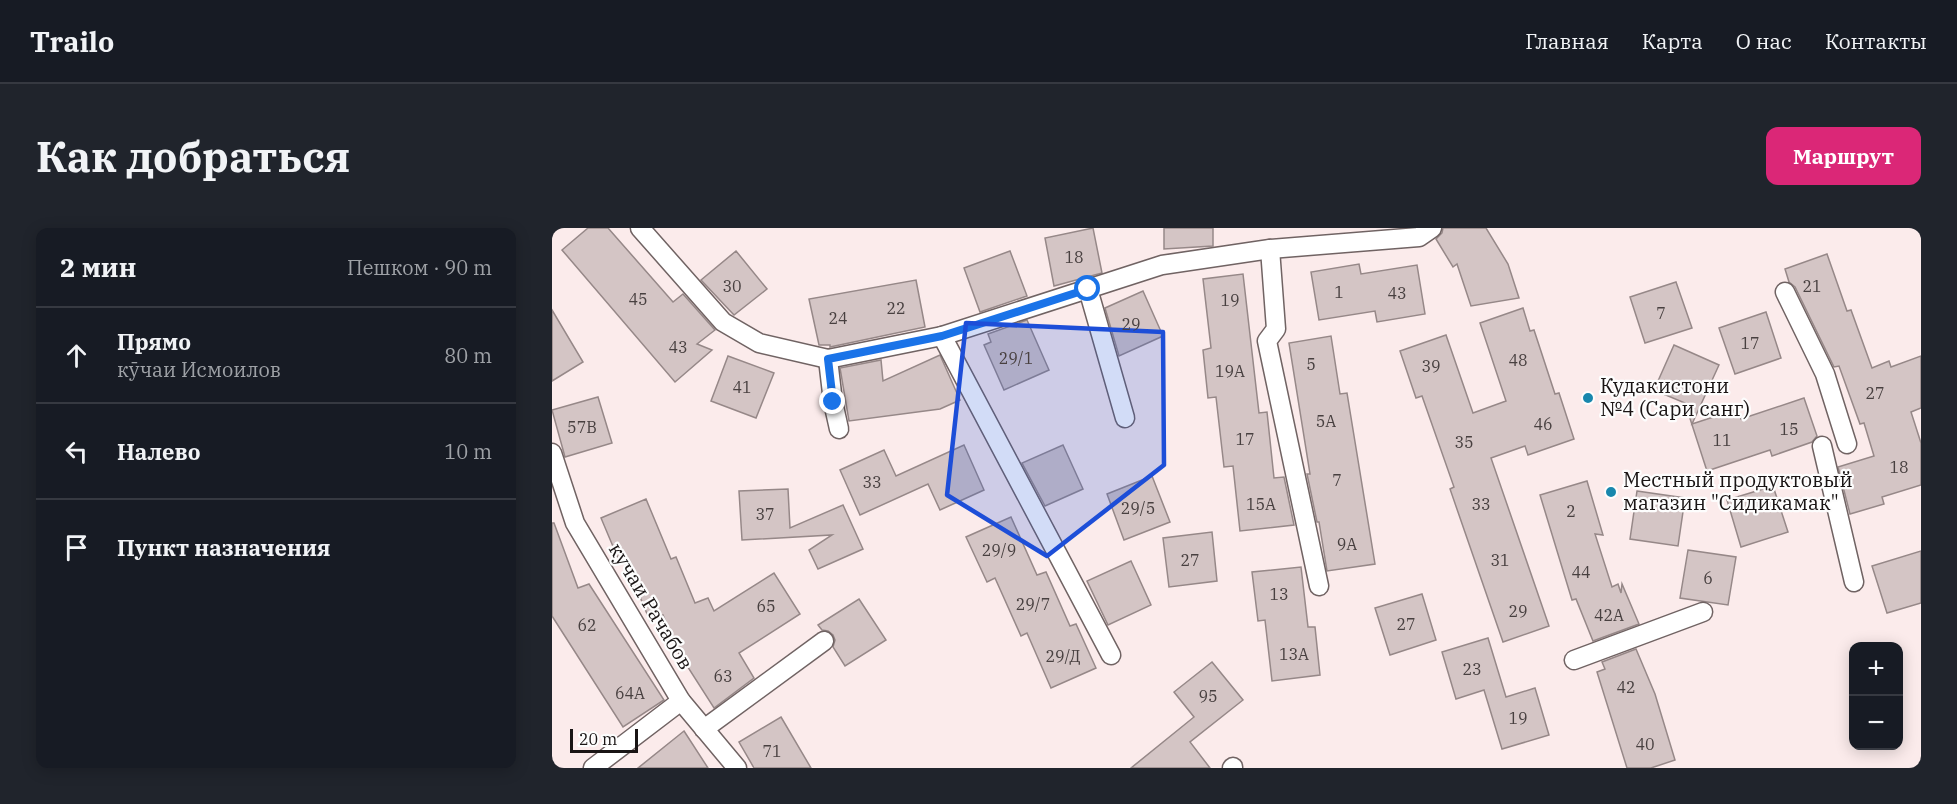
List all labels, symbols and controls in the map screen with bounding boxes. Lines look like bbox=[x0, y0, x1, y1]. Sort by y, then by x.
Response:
text: Trailo bbox=[30, 23, 114, 60]
text: Главная bbox=[1525, 27, 1609, 55]
text: Карта bbox=[1642, 27, 1703, 55]
text: О нас bbox=[1736, 27, 1792, 55]
text: Контакты bbox=[1825, 27, 1927, 55]
button: Маршрут bbox=[1766, 127, 1921, 185]
text: Как добраться bbox=[36, 129, 350, 184]
house number: 18 bbox=[1064, 247, 1084, 267]
text: 2 мин bbox=[60, 250, 136, 284]
text: Пешком · 90 m bbox=[347, 254, 492, 281]
route start bbox=[1074, 275, 1100, 301]
house number: 30 bbox=[722, 276, 742, 296]
house number: 21 bbox=[1802, 276, 1822, 296]
house number: 1 bbox=[1334, 282, 1344, 302]
house number: 43 bbox=[1387, 283, 1407, 303]
house number: 45 bbox=[628, 289, 648, 309]
house number: 19 bbox=[1220, 290, 1240, 310]
house number: 22 bbox=[886, 298, 906, 318]
house number: 7 bbox=[1656, 303, 1666, 323]
house number: 24 bbox=[828, 308, 848, 328]
house number: 29 bbox=[1121, 314, 1141, 334]
text: Прямо bbox=[117, 327, 191, 356]
house number: 17 bbox=[1740, 333, 1760, 353]
house number: 43 bbox=[668, 337, 688, 357]
icon: ahead bbox=[60, 339, 93, 372]
text: 80 m bbox=[444, 342, 492, 369]
house number: 29/1 bbox=[999, 348, 1033, 368]
house number: 48 bbox=[1508, 350, 1528, 370]
house number: 5 bbox=[1306, 354, 1316, 374]
text: кӯчаи Исмоилов bbox=[117, 356, 281, 383]
house number: 39 bbox=[1421, 356, 1441, 376]
house number: 19А bbox=[1215, 361, 1245, 381]
place label: Кудакистони №4 (Сари санг) bbox=[1600, 372, 1750, 422]
house number: 41 bbox=[732, 377, 752, 397]
house number: 27 bbox=[1865, 383, 1885, 403]
route end bbox=[819, 388, 845, 414]
marker: Кудакистони №4 (Сари санг) bbox=[1581, 391, 1595, 405]
house number: 5А bbox=[1316, 411, 1336, 431]
house number: 46 bbox=[1533, 414, 1553, 434]
house number: 57В bbox=[567, 417, 597, 437]
house number: 15 bbox=[1779, 419, 1799, 439]
house number: 17 bbox=[1235, 429, 1255, 449]
house number: 11 bbox=[1712, 430, 1732, 450]
house number: 35 bbox=[1454, 432, 1474, 452]
icon: left bbox=[60, 435, 93, 468]
text: Налево bbox=[117, 437, 201, 466]
text: 10 m bbox=[444, 438, 492, 465]
house number: 18 bbox=[1889, 457, 1909, 477]
place label: Местный продуктовый магазин "Сидикамак" bbox=[1623, 466, 1853, 516]
house number: 7 bbox=[1332, 470, 1342, 490]
house number: 33 bbox=[862, 472, 882, 492]
marker: Местный продуктовый магазин "Сидикамак" bbox=[1604, 485, 1618, 499]
house number: 15А bbox=[1246, 494, 1276, 514]
house number: 33 bbox=[1471, 494, 1491, 514]
house number: 29/5 bbox=[1121, 498, 1155, 518]
house number: 2 bbox=[1566, 501, 1576, 521]
house number: 37 bbox=[755, 504, 775, 524]
icon: arrive bbox=[60, 531, 93, 564]
text: Пункт назначения bbox=[117, 533, 331, 562]
house number: 9А bbox=[1337, 534, 1357, 554]
street label: кучаи Рачабов bbox=[603, 537, 700, 674]
house number: 29/9 bbox=[982, 540, 1016, 560]
house number: 27 bbox=[1180, 550, 1200, 570]
house number: 31 bbox=[1490, 550, 1510, 570]
house number: 44 bbox=[1571, 562, 1591, 582]
house number: 6 bbox=[1703, 568, 1713, 588]
house number: 13 bbox=[1269, 584, 1289, 604]
house number: 29/7 bbox=[1016, 594, 1050, 614]
house number: 65 bbox=[756, 596, 776, 616]
house number: 29 bbox=[1508, 601, 1528, 621]
house number: 42А bbox=[1594, 605, 1624, 625]
house number: 27 bbox=[1396, 614, 1416, 634]
house number: 62 bbox=[577, 615, 597, 635]
map controls bbox=[1849, 642, 1903, 750]
button: + bbox=[1849, 642, 1903, 696]
house number: 13А bbox=[1279, 644, 1309, 664]
house number: 29/Д bbox=[1045, 646, 1081, 666]
house number: 23 bbox=[1462, 659, 1482, 679]
house number: 63 bbox=[713, 666, 733, 686]
house number: 42 bbox=[1616, 677, 1636, 697]
house number: 64А bbox=[615, 683, 645, 703]
house number: 95 bbox=[1198, 686, 1218, 706]
button: − bbox=[1849, 696, 1903, 750]
house number: 19 bbox=[1508, 708, 1528, 728]
scale bar bbox=[570, 726, 638, 754]
text: 20 m bbox=[579, 729, 617, 749]
house number: 40 bbox=[1635, 734, 1655, 754]
house number: 71 bbox=[762, 741, 782, 761]

